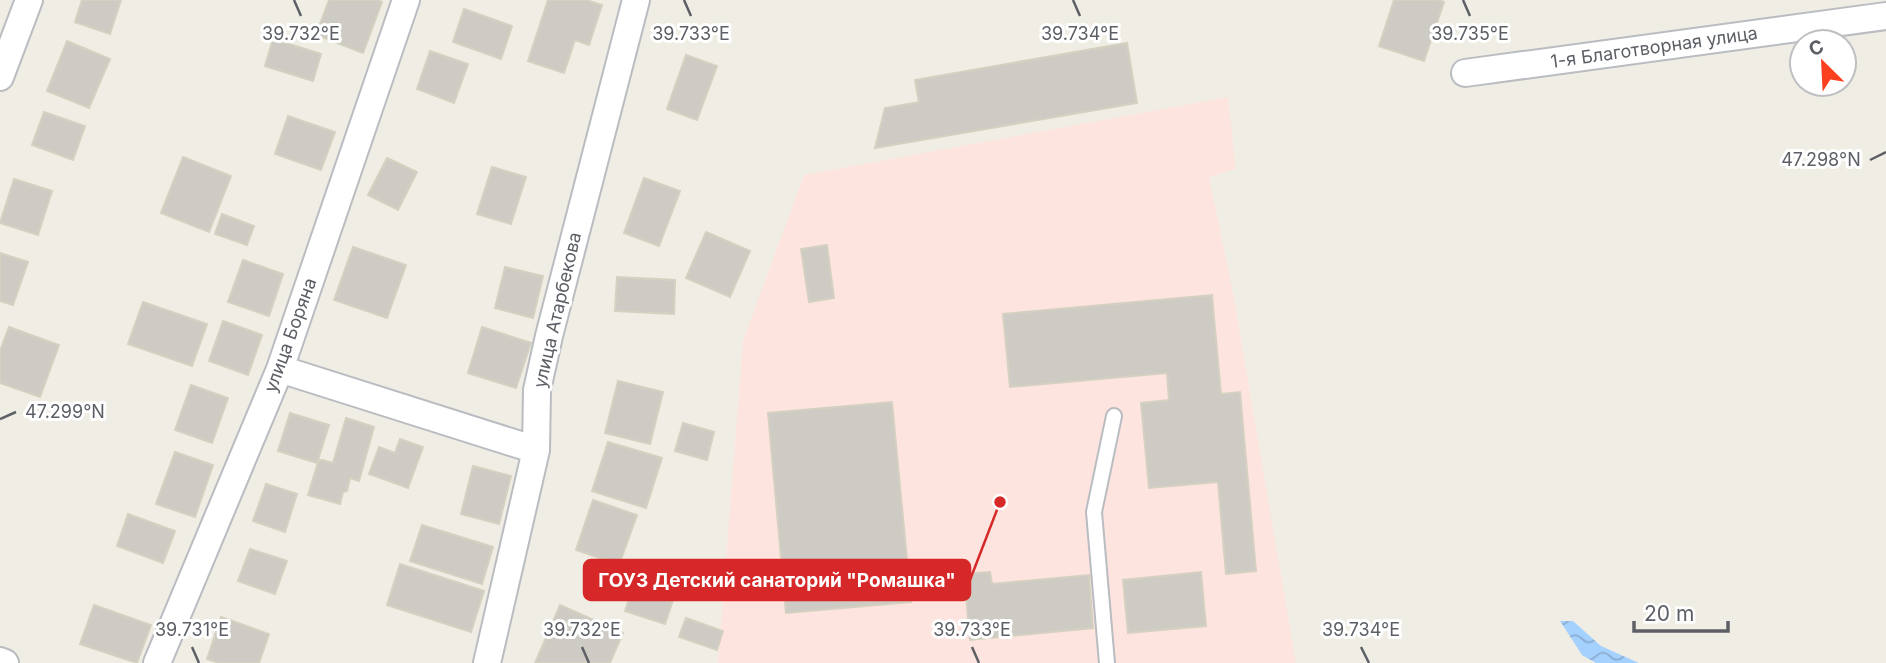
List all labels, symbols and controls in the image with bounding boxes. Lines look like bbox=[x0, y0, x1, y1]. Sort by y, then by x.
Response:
street label: 1-я Благотворная улица bbox=[1549, 22, 1759, 72]
text: 39.732°E bbox=[262, 23, 340, 44]
text: 39.733°E bbox=[652, 23, 730, 44]
text: 39.734°E bbox=[1041, 23, 1119, 44]
text: 39.735°E bbox=[1431, 23, 1509, 44]
north arrow bbox=[1788, 28, 1858, 98]
text: С bbox=[1805, 35, 1827, 61]
text: 47.298°N bbox=[1781, 149, 1861, 170]
street label: улица Атарбекова bbox=[529, 230, 585, 390]
street label: улица Боряна bbox=[260, 275, 320, 395]
text: 47.299°N bbox=[25, 401, 105, 422]
callout: ГОУЗ Детский санаторий "Ромашка" bbox=[584, 560, 970, 600]
text: ГОУЗ Детский санаторий "Ромашка" bbox=[598, 569, 956, 592]
scale bar bbox=[1634, 590, 1728, 634]
text: 20 m bbox=[1644, 601, 1694, 626]
text: 39.731°E bbox=[155, 619, 229, 640]
text: 39.732°E bbox=[543, 619, 621, 640]
text: 39.733°E bbox=[933, 619, 1011, 640]
text: 39.734°E bbox=[1322, 619, 1400, 640]

